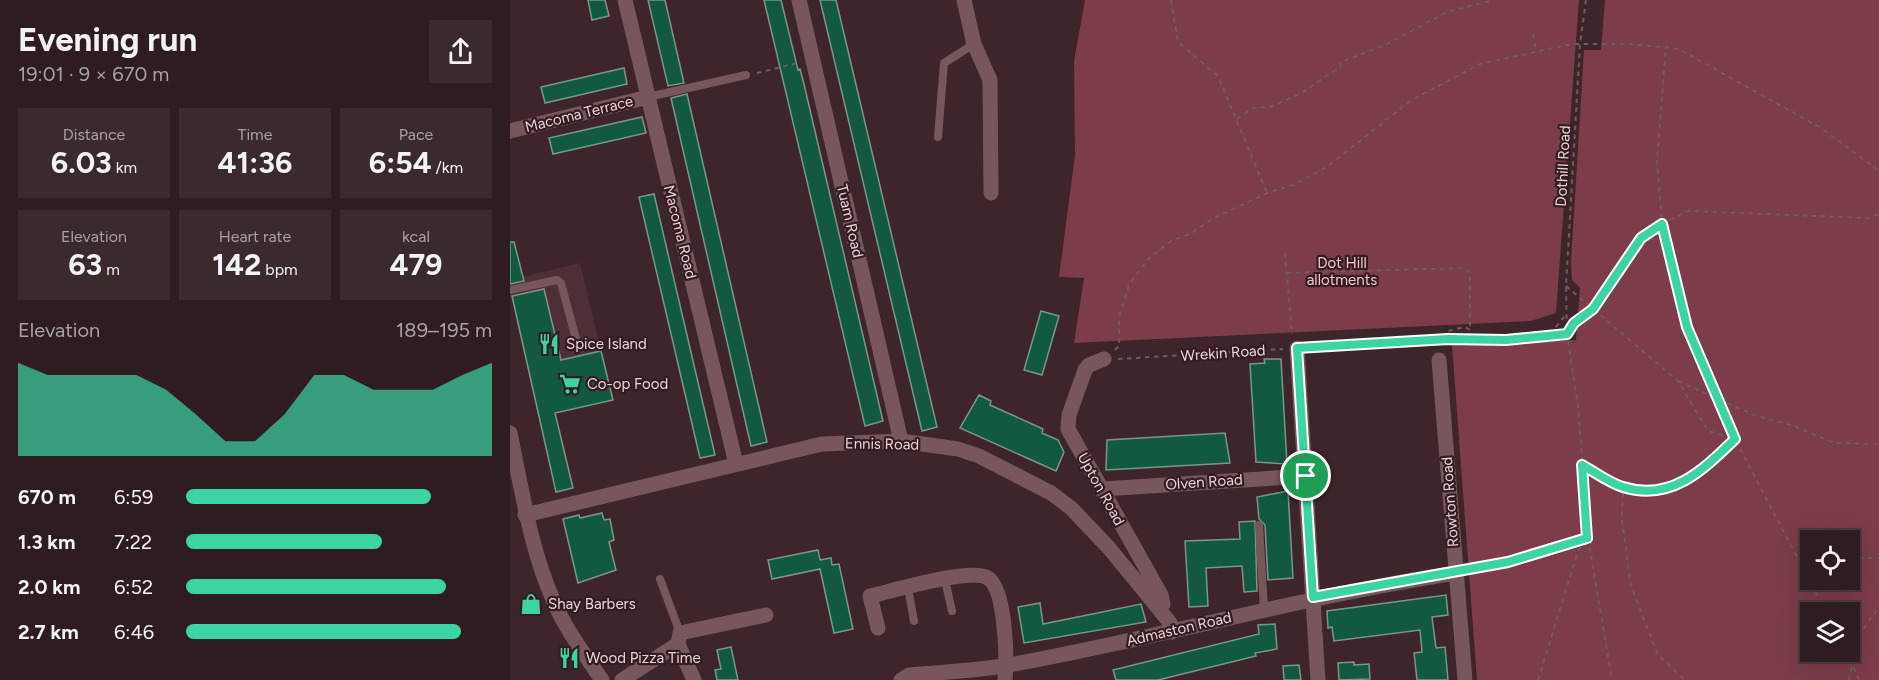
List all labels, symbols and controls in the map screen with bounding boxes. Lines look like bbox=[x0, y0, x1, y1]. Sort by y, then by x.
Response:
text: Evening run bbox=[18, 20, 197, 59]
button: share bbox=[429, 20, 492, 83]
text: 19:01 · 9 × 670 m bbox=[18, 62, 169, 86]
street label: Macoma Terrace bbox=[523, 92, 635, 136]
text: Distance bbox=[63, 125, 125, 144]
text: Time bbox=[238, 125, 272, 144]
text: Pace bbox=[399, 125, 433, 144]
street label: Dothill Road bbox=[1552, 125, 1574, 207]
text: 6.03 bbox=[51, 144, 112, 181]
text: 41:36 bbox=[218, 144, 292, 181]
text: 6:54 bbox=[369, 144, 432, 181]
text: km bbox=[112, 158, 137, 177]
text: /km bbox=[432, 158, 463, 177]
street label: Macoma Road bbox=[660, 183, 700, 281]
street label: Tuam Road bbox=[833, 183, 867, 259]
text: Elevation bbox=[61, 227, 127, 246]
text: Heart rate bbox=[219, 227, 291, 246]
text: kcal bbox=[402, 227, 430, 246]
text: 63 bbox=[68, 246, 102, 283]
text: 142 bbox=[212, 246, 261, 283]
text: 479 bbox=[389, 246, 443, 283]
park label: Dot Hill allotments bbox=[1307, 254, 1377, 289]
text: m bbox=[102, 260, 120, 279]
text: bpm bbox=[261, 260, 298, 279]
text: Elevation bbox=[18, 318, 100, 342]
text: 189–195 m bbox=[396, 318, 492, 342]
restaurant icon: Spice Island bbox=[537, 332, 561, 356]
place label: Spice Island bbox=[566, 335, 647, 353]
street label: Wrekin Road bbox=[1180, 341, 1266, 365]
supermarket icon: Co-op Food bbox=[558, 372, 582, 396]
place label: Co-op Food bbox=[587, 375, 668, 393]
street label: Ennis Road bbox=[845, 434, 919, 454]
street label: Upton Road bbox=[1074, 449, 1128, 529]
pin bbox=[1280, 450, 1331, 501]
street label: Rowton Road bbox=[1438, 456, 1462, 548]
icon: arrive bbox=[1289, 459, 1322, 492]
street label: Olven Road bbox=[1165, 470, 1243, 494]
text: 670 m bbox=[18, 485, 76, 509]
text: 6:59 bbox=[114, 485, 153, 509]
text: 1.3 km bbox=[18, 530, 75, 554]
text: 7:22 bbox=[114, 530, 152, 554]
map controls bbox=[1800, 530, 1860, 662]
button: locate bbox=[1800, 530, 1860, 590]
text: 2.0 km bbox=[18, 575, 80, 599]
text: 6:52 bbox=[114, 575, 153, 599]
shop icon: Shay Barbers bbox=[519, 592, 543, 616]
place label: Shay Barbers bbox=[548, 595, 636, 613]
button: layers bbox=[1800, 602, 1860, 662]
street label: Admaston Road bbox=[1125, 608, 1233, 650]
text: 2.7 km bbox=[18, 620, 79, 644]
text: 6:46 bbox=[114, 620, 154, 644]
restaurant icon: Wood Pizza Time bbox=[557, 646, 581, 670]
place label: Wood Pizza Time bbox=[586, 649, 701, 667]

